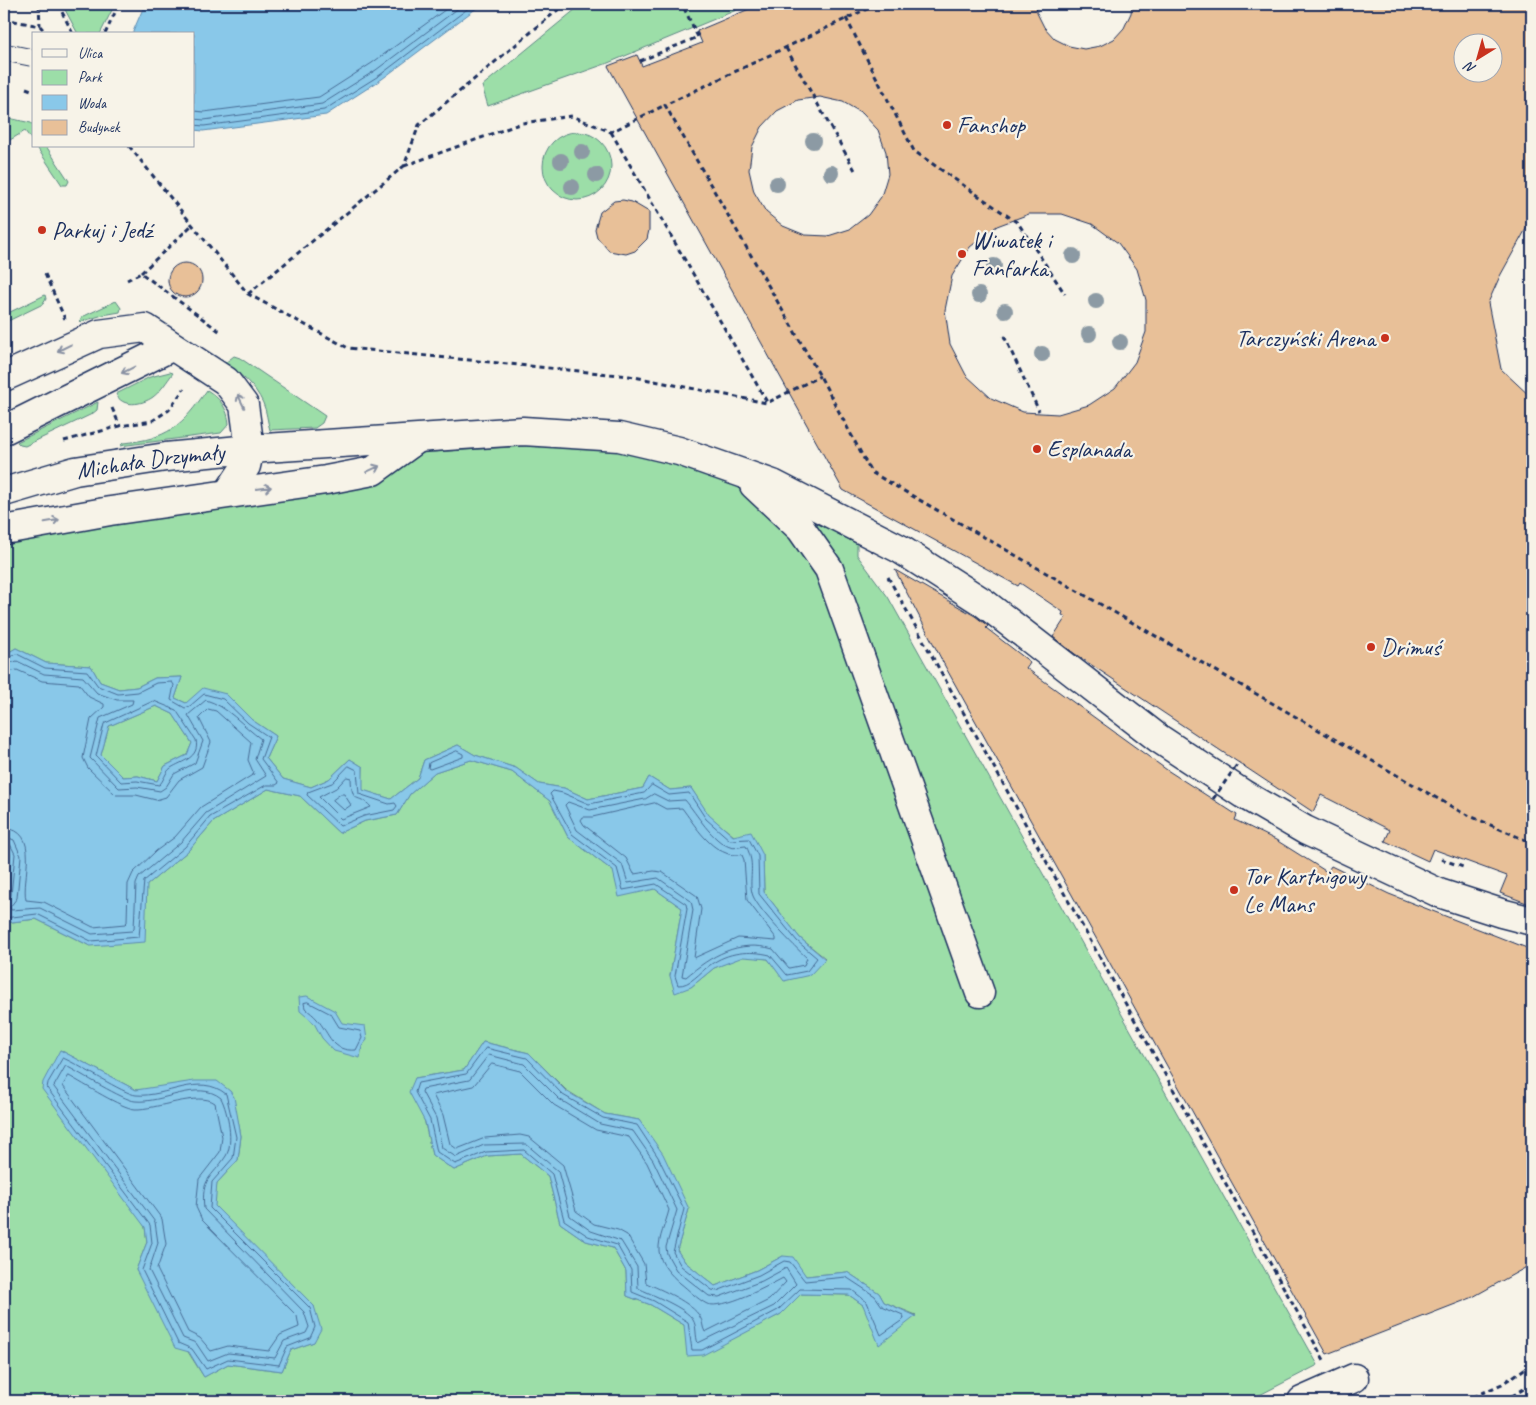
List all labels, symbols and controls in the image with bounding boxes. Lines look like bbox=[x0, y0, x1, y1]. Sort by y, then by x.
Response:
legend bbox=[32, 32, 195, 148]
north arrow bbox=[1454, 32, 1504, 82]
text: Ulica bbox=[78, 44, 103, 63]
text: N bbox=[1460, 57, 1479, 77]
text: Park bbox=[78, 68, 103, 87]
text: Woda bbox=[78, 94, 107, 113]
place label: Fanshop bbox=[957, 110, 1026, 140]
text: Budynek bbox=[78, 118, 121, 137]
marker: Fanshop bbox=[941, 119, 953, 131]
place label: Parkuj i Jedź bbox=[52, 215, 155, 245]
marker: Parkuj i Jedź bbox=[36, 224, 48, 236]
place label: Wiwatek i Fanfarka bbox=[972, 225, 1054, 283]
marker: Wiwatek i Fanfarka bbox=[956, 248, 968, 260]
place label: Tarczyński Arena bbox=[1236, 323, 1377, 353]
marker: Tarczyński Arena bbox=[1379, 332, 1391, 344]
one-way arrow bbox=[57, 344, 72, 353]
one-way arrow bbox=[121, 366, 136, 375]
one-way arrow bbox=[236, 394, 246, 409]
place label: Esplanada bbox=[1047, 434, 1133, 464]
street label: Michała Drzymały bbox=[74, 436, 227, 486]
marker: Esplanada bbox=[1031, 443, 1043, 455]
one-way arrow bbox=[366, 463, 381, 473]
one-way arrow bbox=[256, 483, 272, 493]
one-way arrow bbox=[43, 516, 59, 526]
place label: Drimuś bbox=[1381, 632, 1444, 662]
marker: Drimuś bbox=[1365, 641, 1377, 653]
place label: Tor Kartnigowy Le Mans bbox=[1244, 861, 1368, 919]
marker: Tor Kartnigowy Le Mans bbox=[1228, 884, 1240, 896]

